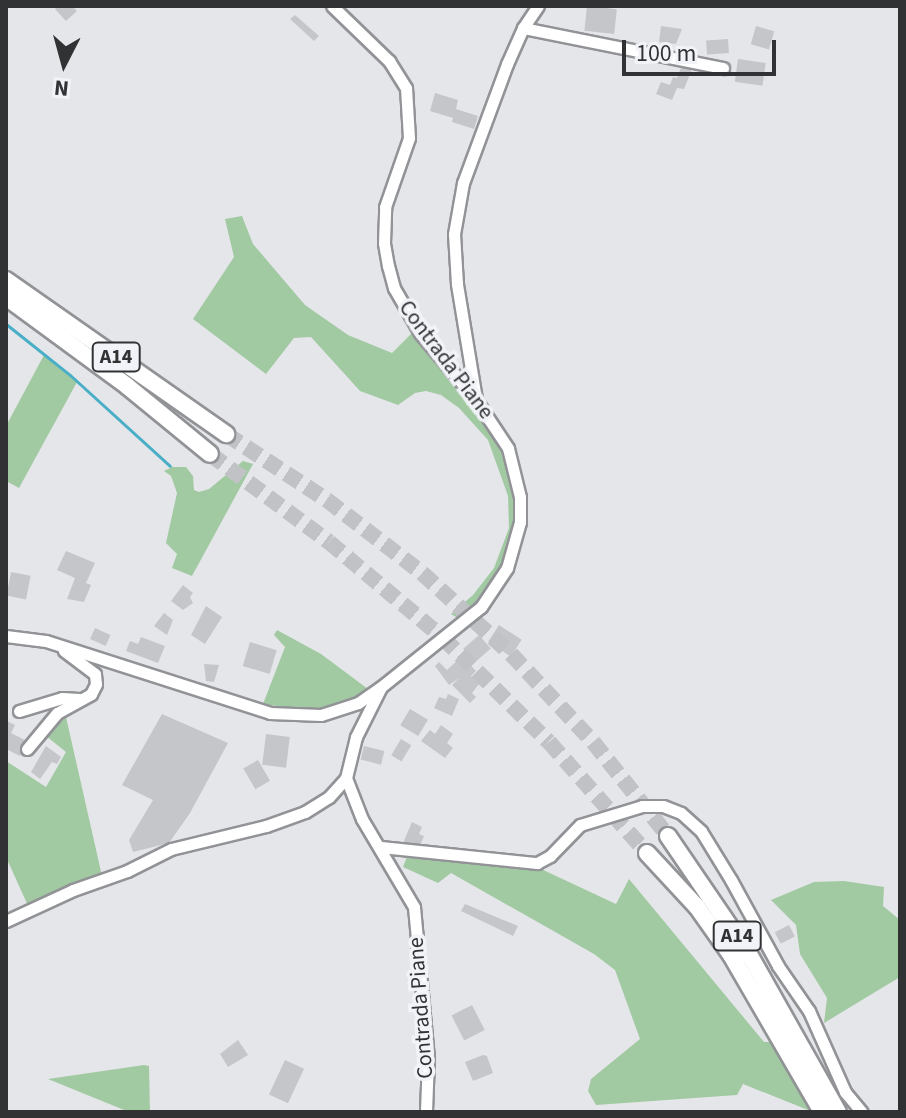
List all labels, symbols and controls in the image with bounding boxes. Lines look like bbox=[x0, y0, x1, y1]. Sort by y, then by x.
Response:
north arrow bbox=[24, 24, 104, 104]
scale bar bbox=[626, 24, 780, 74]
text: 100 m bbox=[636, 36, 696, 71]
text: N bbox=[53, 71, 70, 105]
street label: Contrada Piane bbox=[393, 295, 499, 425]
road number: A14 bbox=[90, 341, 142, 373]
road number: A14 bbox=[711, 920, 763, 952]
street label: Contrada Piane bbox=[403, 936, 439, 1080]

